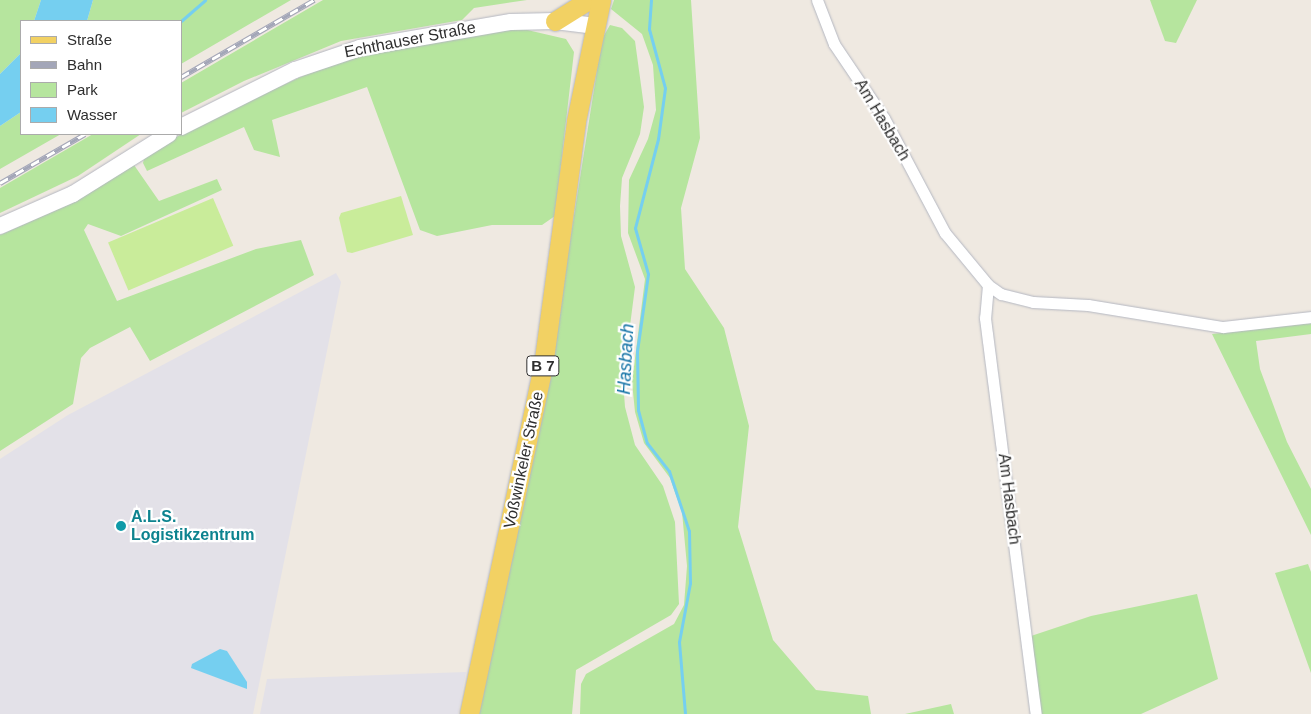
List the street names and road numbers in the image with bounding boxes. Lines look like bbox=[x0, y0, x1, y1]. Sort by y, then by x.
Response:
street label: Echthauser Straße bbox=[343, 18, 477, 62]
street label: Am Hasbach bbox=[850, 76, 914, 164]
road number: B 7 bbox=[526, 354, 560, 378]
street label: Voßwinkeler Straße bbox=[500, 390, 548, 530]
street label: Am Hasbach bbox=[994, 452, 1024, 546]

